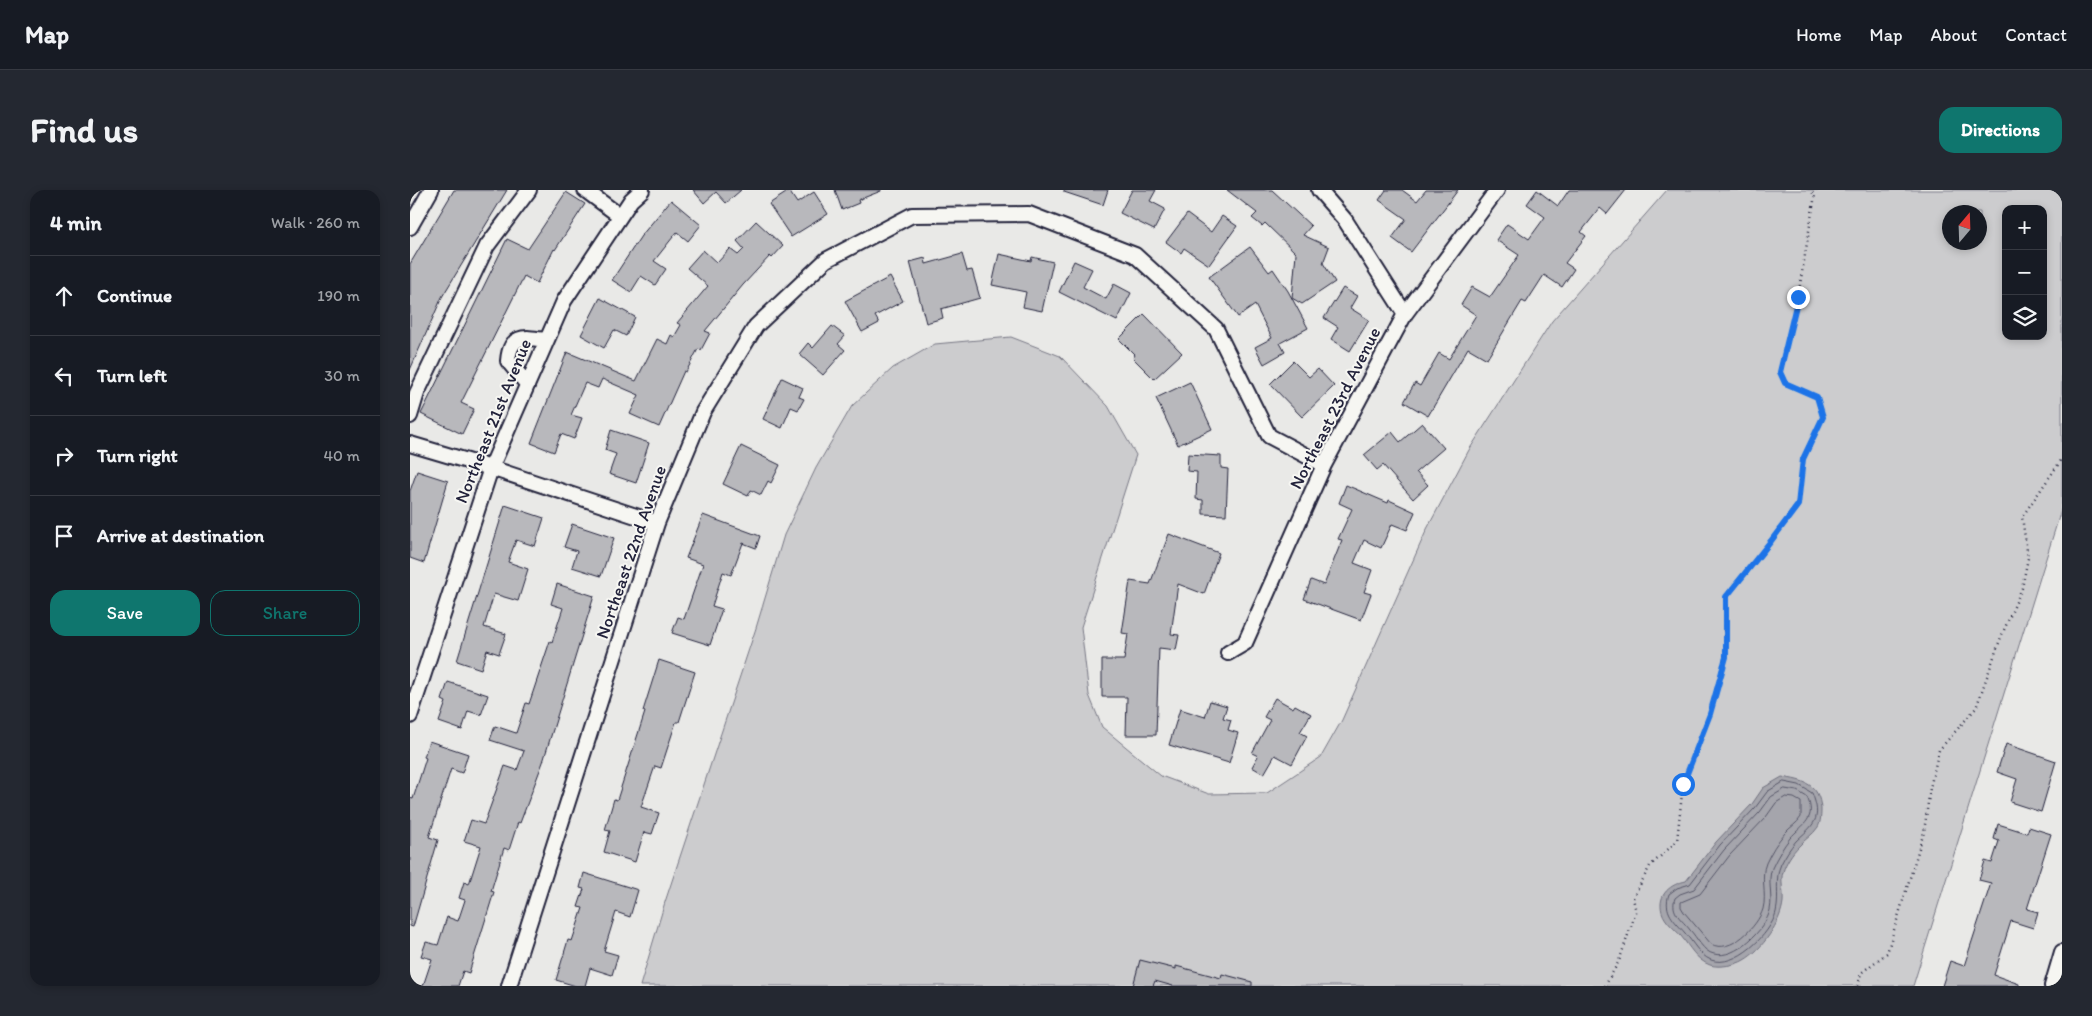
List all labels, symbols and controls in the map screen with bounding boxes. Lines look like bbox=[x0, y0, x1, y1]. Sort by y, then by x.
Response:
text: Map bbox=[25, 20, 69, 49]
text: Home bbox=[1796, 24, 1842, 46]
text: Map bbox=[1870, 24, 1903, 46]
text: About bbox=[1931, 24, 1977, 46]
text: Contact bbox=[2005, 24, 2067, 46]
button: Directions bbox=[1939, 107, 2062, 153]
text: Find us bbox=[30, 109, 138, 151]
north arrow bbox=[1942, 205, 1987, 250]
map controls bbox=[2002, 205, 2047, 340]
button: + bbox=[2002, 205, 2047, 250]
text: 4 min bbox=[50, 210, 102, 235]
text: Walk · 260 m bbox=[271, 213, 360, 232]
button: − bbox=[2002, 250, 2047, 295]
icon: ahead bbox=[50, 282, 78, 310]
text: Continue bbox=[97, 284, 172, 307]
text: 190 m bbox=[317, 286, 360, 305]
route end bbox=[1787, 286, 1810, 309]
button: layers bbox=[2002, 295, 2047, 340]
street label: Northeast 23rd Avenue bbox=[1285, 323, 1385, 493]
street label: Northeast 21st Avenue bbox=[450, 336, 536, 506]
icon: left bbox=[50, 362, 78, 390]
text: Turn left bbox=[97, 364, 167, 387]
text: 30 m bbox=[324, 366, 360, 385]
icon: right bbox=[50, 442, 78, 470]
text: Turn right bbox=[97, 444, 178, 467]
text: 40 m bbox=[323, 446, 360, 465]
street label: Northeast 22nd Avenue bbox=[591, 462, 671, 642]
icon: arrive bbox=[50, 522, 78, 550]
text: Arrive at destination bbox=[97, 524, 264, 547]
button: Save bbox=[50, 590, 200, 636]
button: Share bbox=[210, 590, 360, 636]
route start bbox=[1672, 773, 1695, 796]

